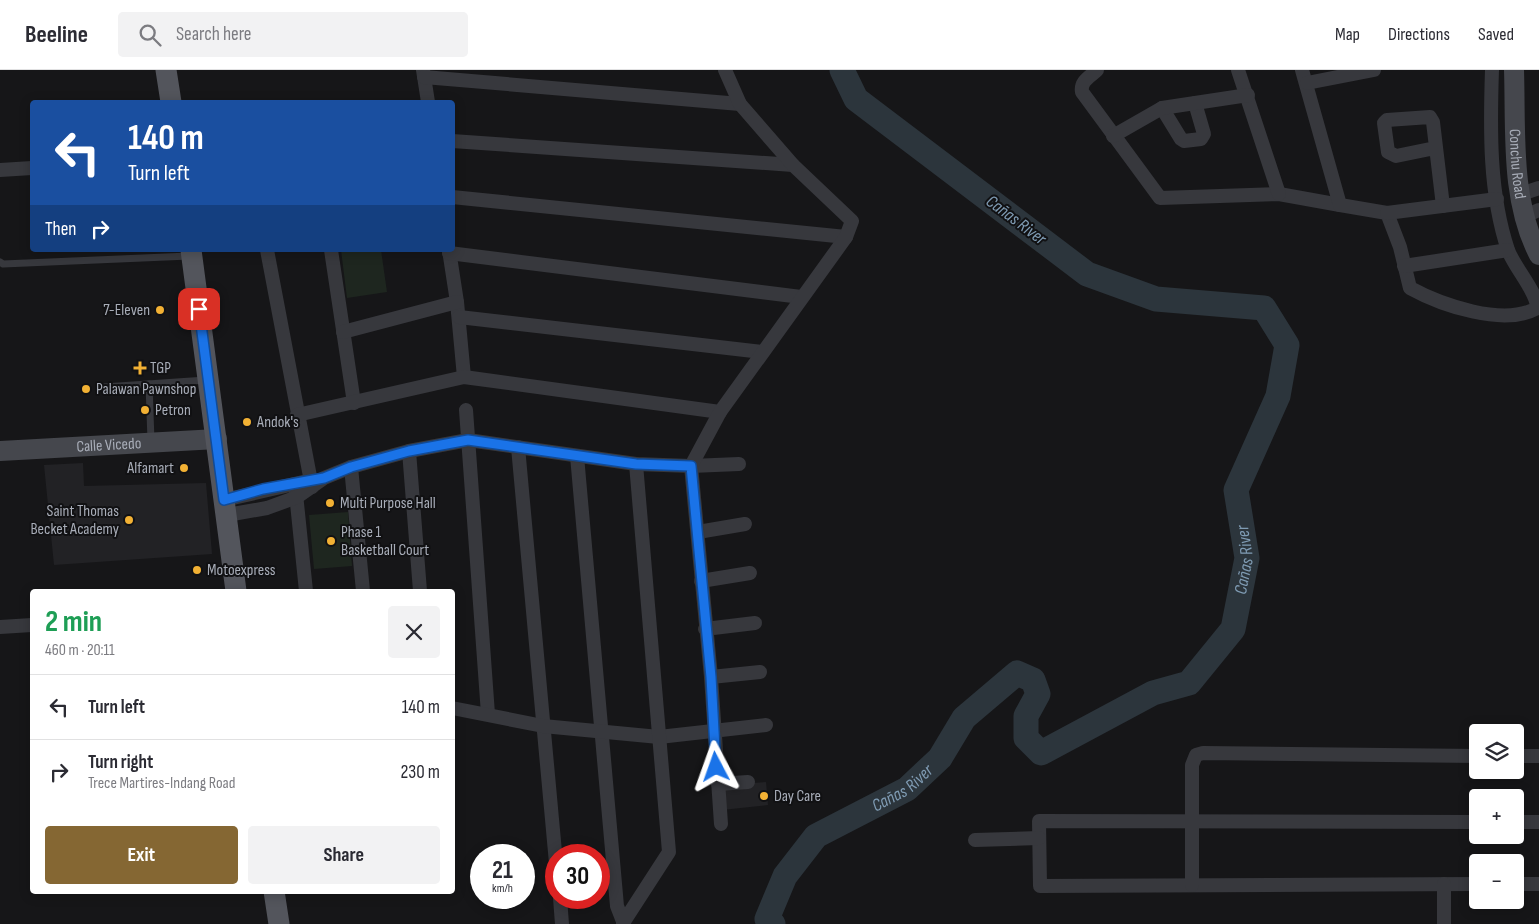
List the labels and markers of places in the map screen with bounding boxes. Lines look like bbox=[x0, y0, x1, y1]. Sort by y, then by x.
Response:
pin bbox=[178, 288, 220, 330]
place label: 7-Eleven bbox=[103, 301, 150, 320]
marker: 7-Eleven bbox=[154, 304, 166, 316]
place label: TGP bbox=[150, 359, 171, 378]
marker: TGP bbox=[134, 362, 146, 374]
place label: Palawan Pawnshop bbox=[96, 380, 196, 399]
marker: Palawan Pawnshop bbox=[80, 383, 92, 395]
place label: Petron bbox=[155, 401, 191, 420]
marker: Petron bbox=[139, 404, 151, 416]
place label: Andok's bbox=[256, 413, 299, 432]
marker: Andok's bbox=[241, 416, 253, 428]
place label: Alfamart bbox=[126, 459, 174, 478]
marker: Alfamart bbox=[178, 462, 190, 474]
place label: Multi Purpose Hall bbox=[340, 494, 436, 513]
marker: Multi Purpose Hall bbox=[324, 497, 336, 509]
place label: Saint Thomas Becket Academy bbox=[30, 502, 119, 539]
marker: Saint Thomas Becket Academy bbox=[123, 514, 135, 526]
place label: Phase 1 Basketball Court bbox=[341, 523, 429, 560]
marker: Phase 1 Basketball Court bbox=[325, 535, 337, 547]
place label: Motoexpress bbox=[207, 561, 276, 580]
marker: Motoexpress bbox=[191, 564, 203, 576]
place label: Day Care bbox=[774, 787, 821, 806]
marker: Day Care bbox=[758, 790, 770, 802]

